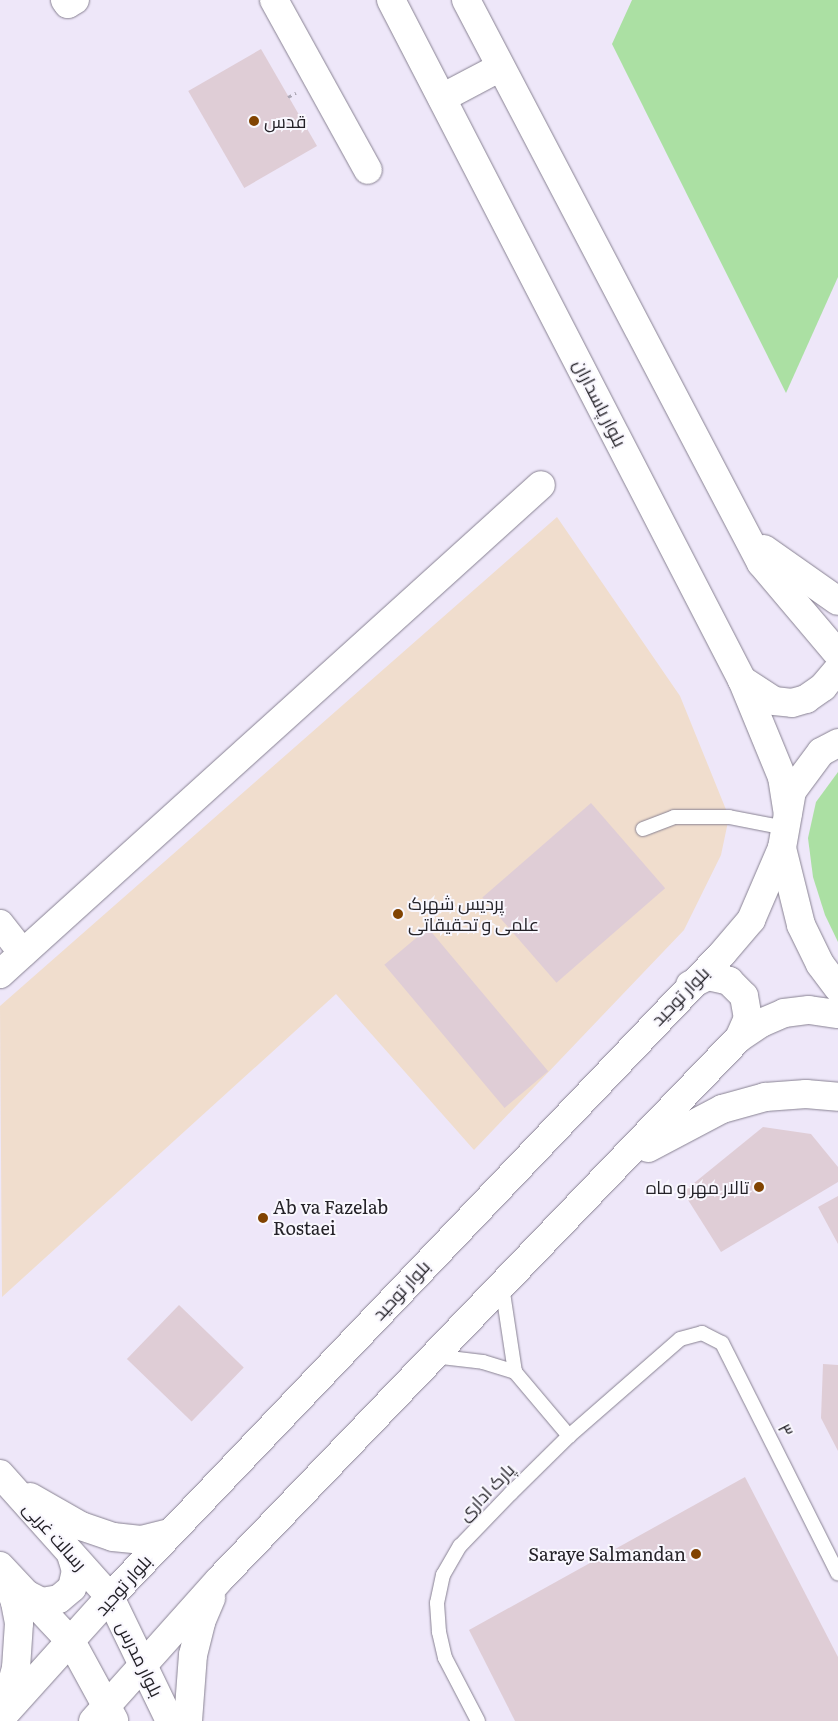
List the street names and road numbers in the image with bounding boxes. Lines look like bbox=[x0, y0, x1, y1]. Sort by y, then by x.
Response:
street label: بلوار پاسداران bbox=[569, 356, 631, 450]
street label: بلوار توحید bbox=[647, 962, 713, 1030]
street label: بلوار توحید bbox=[368, 1256, 434, 1324]
street label: ۳ bbox=[774, 1420, 798, 1440]
street label: پارک اداری bbox=[453, 1459, 519, 1525]
street label: رسالت غربی bbox=[19, 1497, 91, 1575]
street label: بلوار توحید bbox=[90, 1550, 156, 1620]
street label: بلوار مدرس bbox=[112, 1618, 168, 1700]

